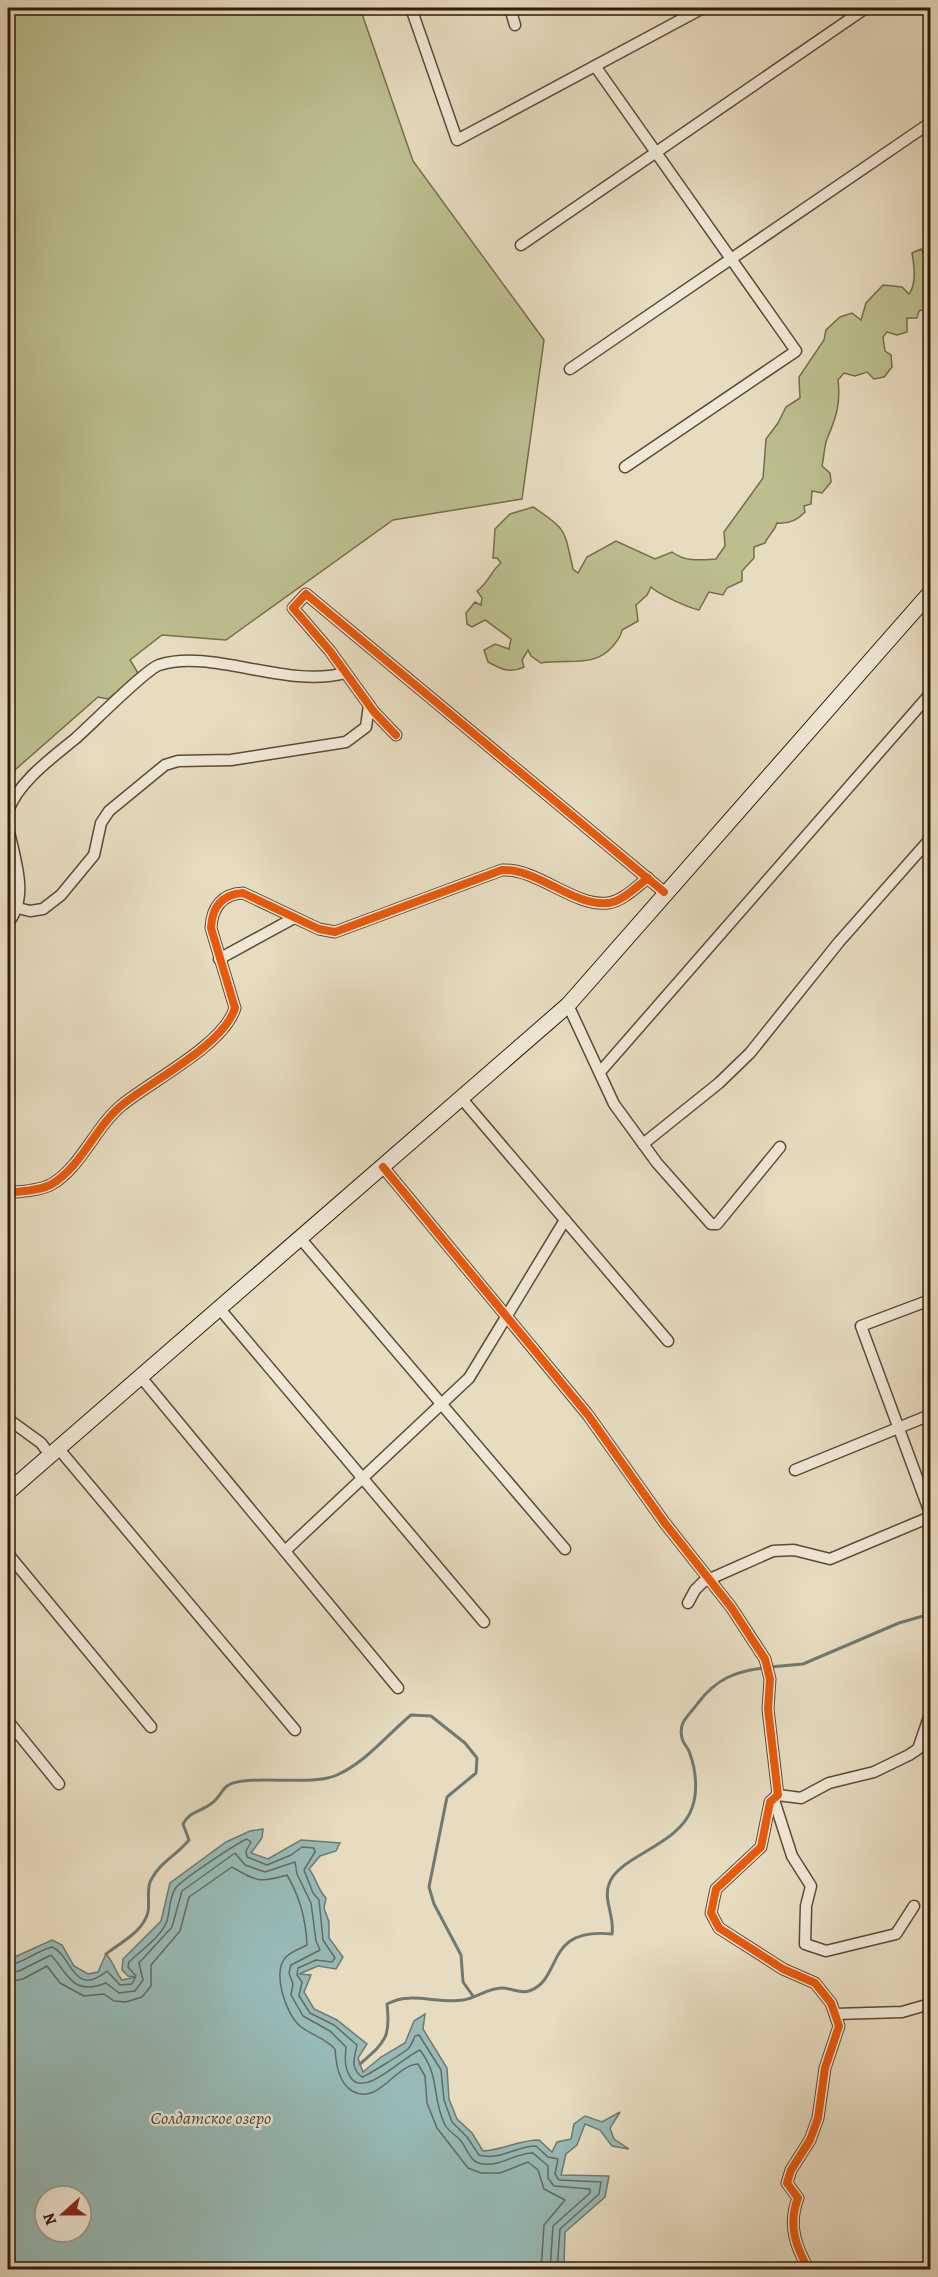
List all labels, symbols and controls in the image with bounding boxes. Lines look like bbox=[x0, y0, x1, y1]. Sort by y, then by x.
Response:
water label: Солдатское озеро bbox=[151, 2106, 271, 2130]
north arrow bbox=[33, 2184, 93, 2244]
text: N bbox=[37, 2209, 62, 2228]

